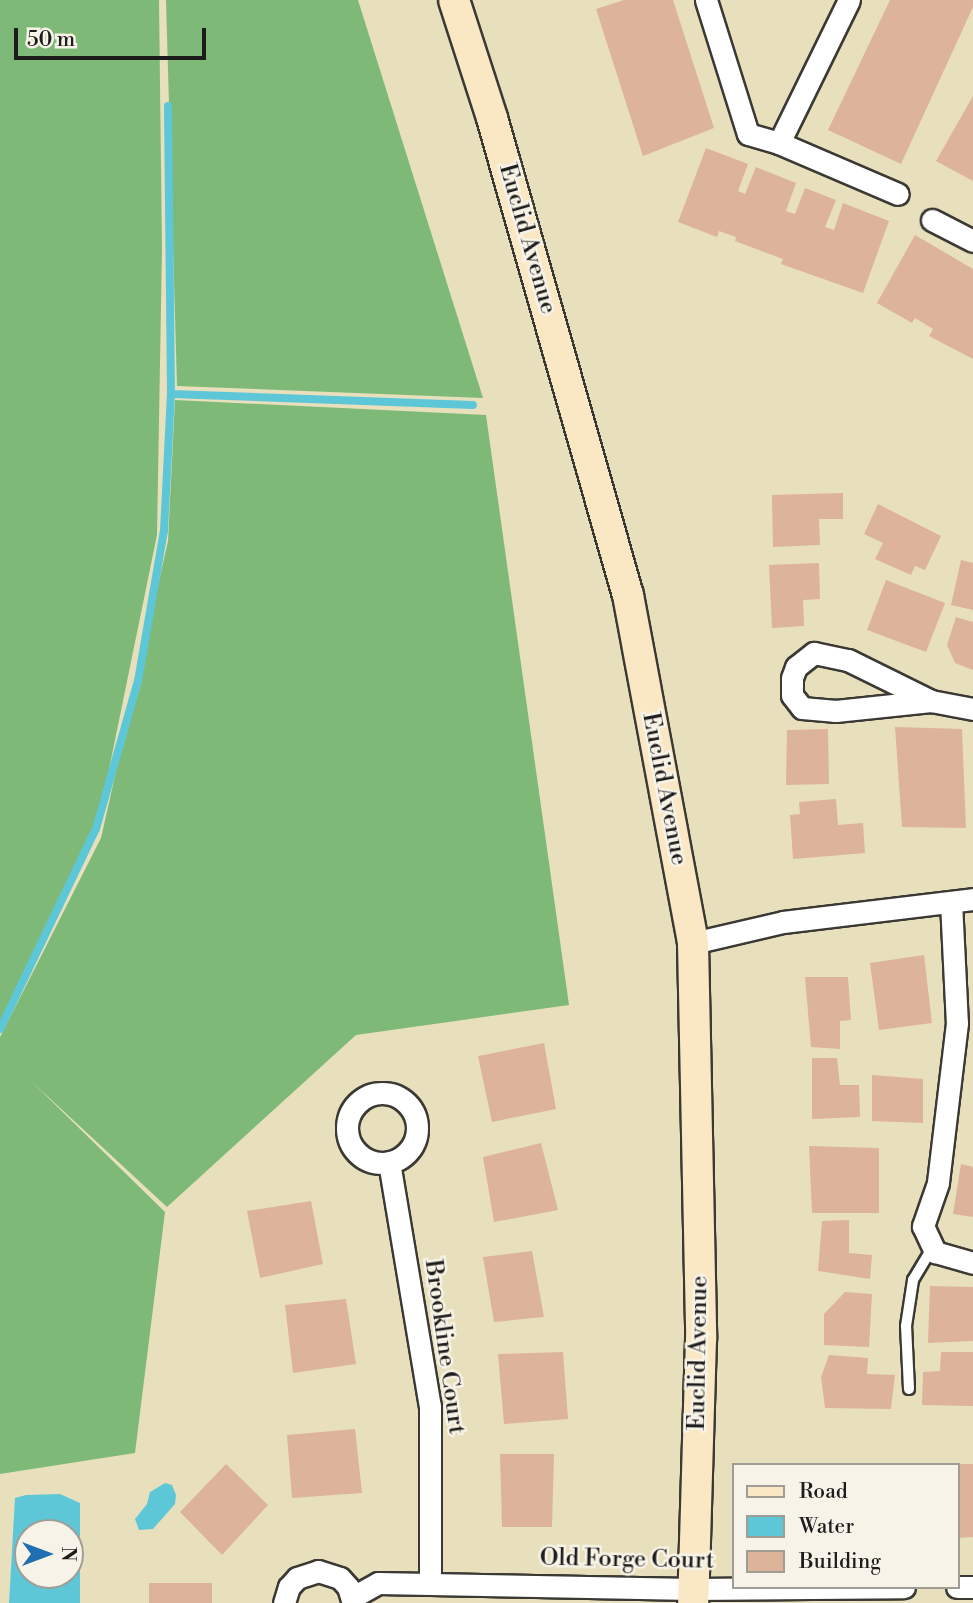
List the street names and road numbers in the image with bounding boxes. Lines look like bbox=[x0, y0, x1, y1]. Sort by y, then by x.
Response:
street label: Euclid Avenue bbox=[492, 161, 562, 317]
street label: Euclid Avenue bbox=[635, 710, 693, 868]
street label: Brookline Court bbox=[417, 1258, 471, 1436]
street label: Euclid Avenue bbox=[683, 1275, 715, 1431]
street label: Old Forge Court bbox=[539, 1544, 715, 1576]

